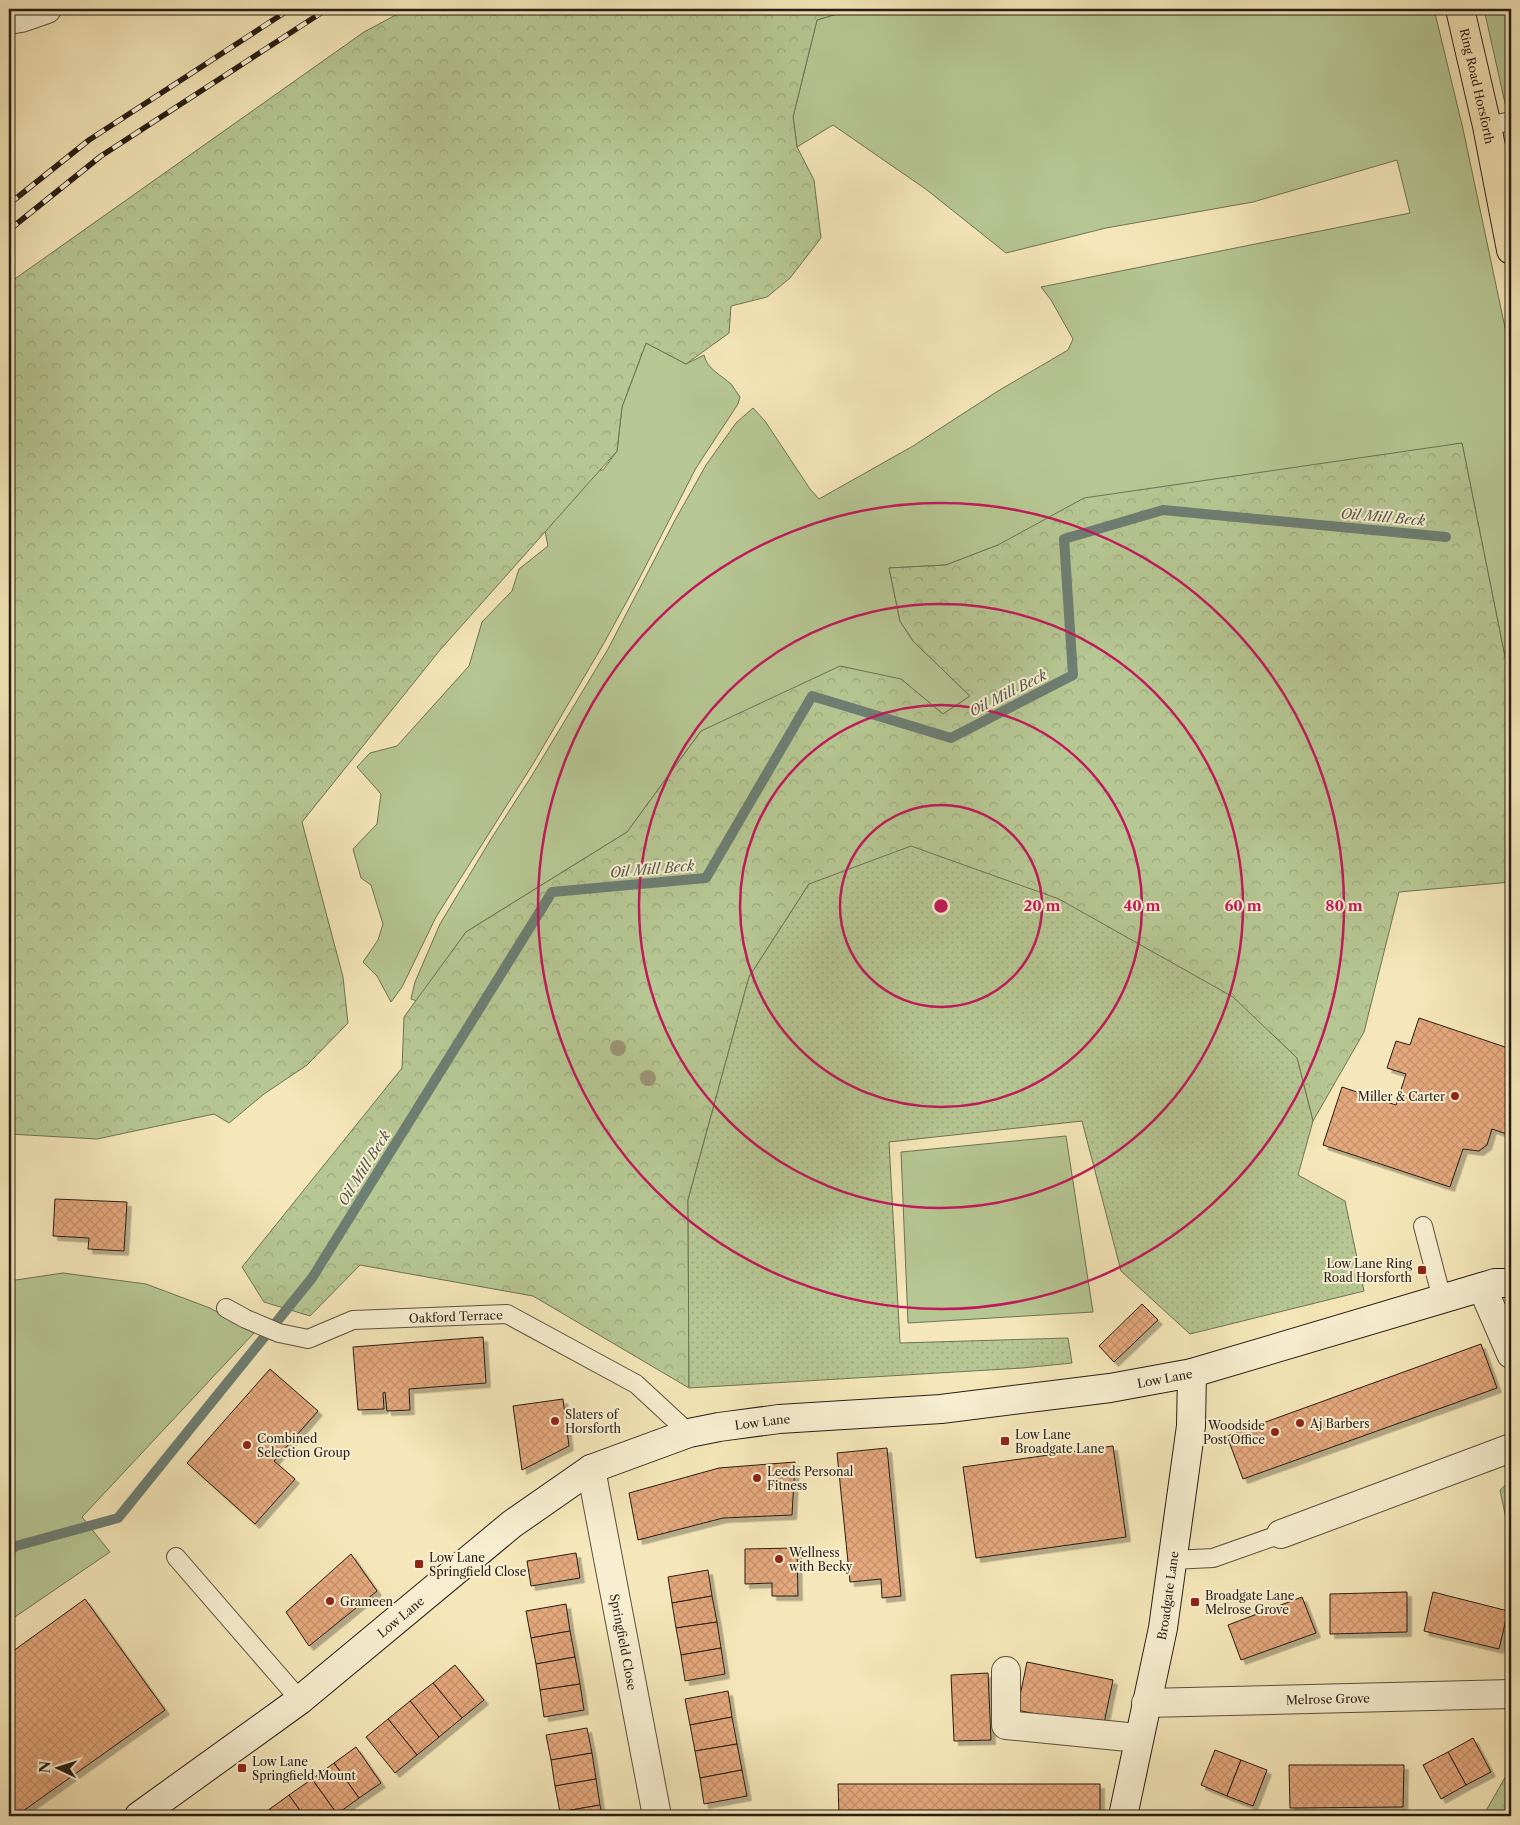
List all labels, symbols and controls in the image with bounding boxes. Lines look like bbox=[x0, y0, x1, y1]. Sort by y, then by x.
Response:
street label: Ring Road Horsforth bbox=[1457, 27, 1498, 146]
water label: Oil Mill Beck bbox=[1340, 504, 1427, 530]
water label: Oil Mill Beck bbox=[966, 665, 1051, 720]
water label: Oil Mill Beck bbox=[609, 856, 696, 882]
text: 20 m bbox=[1023, 896, 1061, 915]
text: 40 m bbox=[1123, 896, 1161, 915]
text: 60 m bbox=[1224, 896, 1262, 915]
text: 80 m bbox=[1325, 896, 1363, 915]
centre of rings bbox=[932, 897, 950, 915]
place label: Miller & Carter bbox=[1358, 1089, 1445, 1104]
marker: Miller & Carter bbox=[1449, 1090, 1461, 1102]
water label: Oil Mill Beck bbox=[334, 1127, 395, 1209]
place label: Low Lane Ring Road Horsforth bbox=[1323, 1256, 1413, 1285]
marker: Low Lane Ring Road Horsforth bbox=[1416, 1264, 1428, 1276]
street label: Oakford Terrace bbox=[409, 1307, 503, 1325]
street label: Low Lane bbox=[1136, 1366, 1194, 1390]
place label: Slaters of Horsforth bbox=[565, 1407, 621, 1436]
street label: Low Lane bbox=[734, 1411, 791, 1432]
marker: Slaters of Horsforth bbox=[549, 1415, 561, 1427]
place label: Aj Barbers bbox=[1309, 1416, 1370, 1431]
marker: Aj Barbers bbox=[1294, 1417, 1306, 1429]
place label: Woodside Post Office bbox=[1203, 1418, 1265, 1447]
marker: Woodside Post Office bbox=[1269, 1426, 1281, 1438]
place label: Low Lane Broadgate Lane bbox=[1015, 1427, 1105, 1456]
place label: Combined Selection Group bbox=[257, 1431, 350, 1460]
marker: Low Lane Broadgate Lane bbox=[999, 1435, 1011, 1447]
marker: Combined Selection Group bbox=[241, 1439, 253, 1451]
place label: Leeds Personal Fitness bbox=[767, 1464, 854, 1493]
marker: Leeds Personal Fitness bbox=[751, 1472, 763, 1484]
place label: Wellness with Becky bbox=[788, 1545, 853, 1574]
place label: Low Lane Springfield Close bbox=[429, 1550, 527, 1579]
street label: Broadgate Lane bbox=[1153, 1550, 1181, 1641]
marker: Wellness with Becky bbox=[773, 1553, 785, 1565]
marker: Low Lane Springfield Close bbox=[413, 1558, 425, 1570]
place label: Broadgate Lane Melrose Grove bbox=[1205, 1588, 1295, 1617]
street label: Low Lane bbox=[374, 1593, 427, 1640]
street label: Springfield Close bbox=[607, 1593, 640, 1692]
place label: Grameen bbox=[340, 1594, 394, 1609]
marker: Grameen bbox=[324, 1595, 336, 1607]
marker: Broadgate Lane Melrose Grove bbox=[1189, 1596, 1201, 1608]
street label: Melrose Grove bbox=[1286, 1690, 1370, 1707]
north arrow bbox=[32, 1742, 82, 1792]
place label: Low Lane Springfield Mount bbox=[252, 1754, 357, 1783]
text: N bbox=[36, 1760, 54, 1774]
marker: Low Lane Springfield Mount bbox=[236, 1762, 248, 1774]

